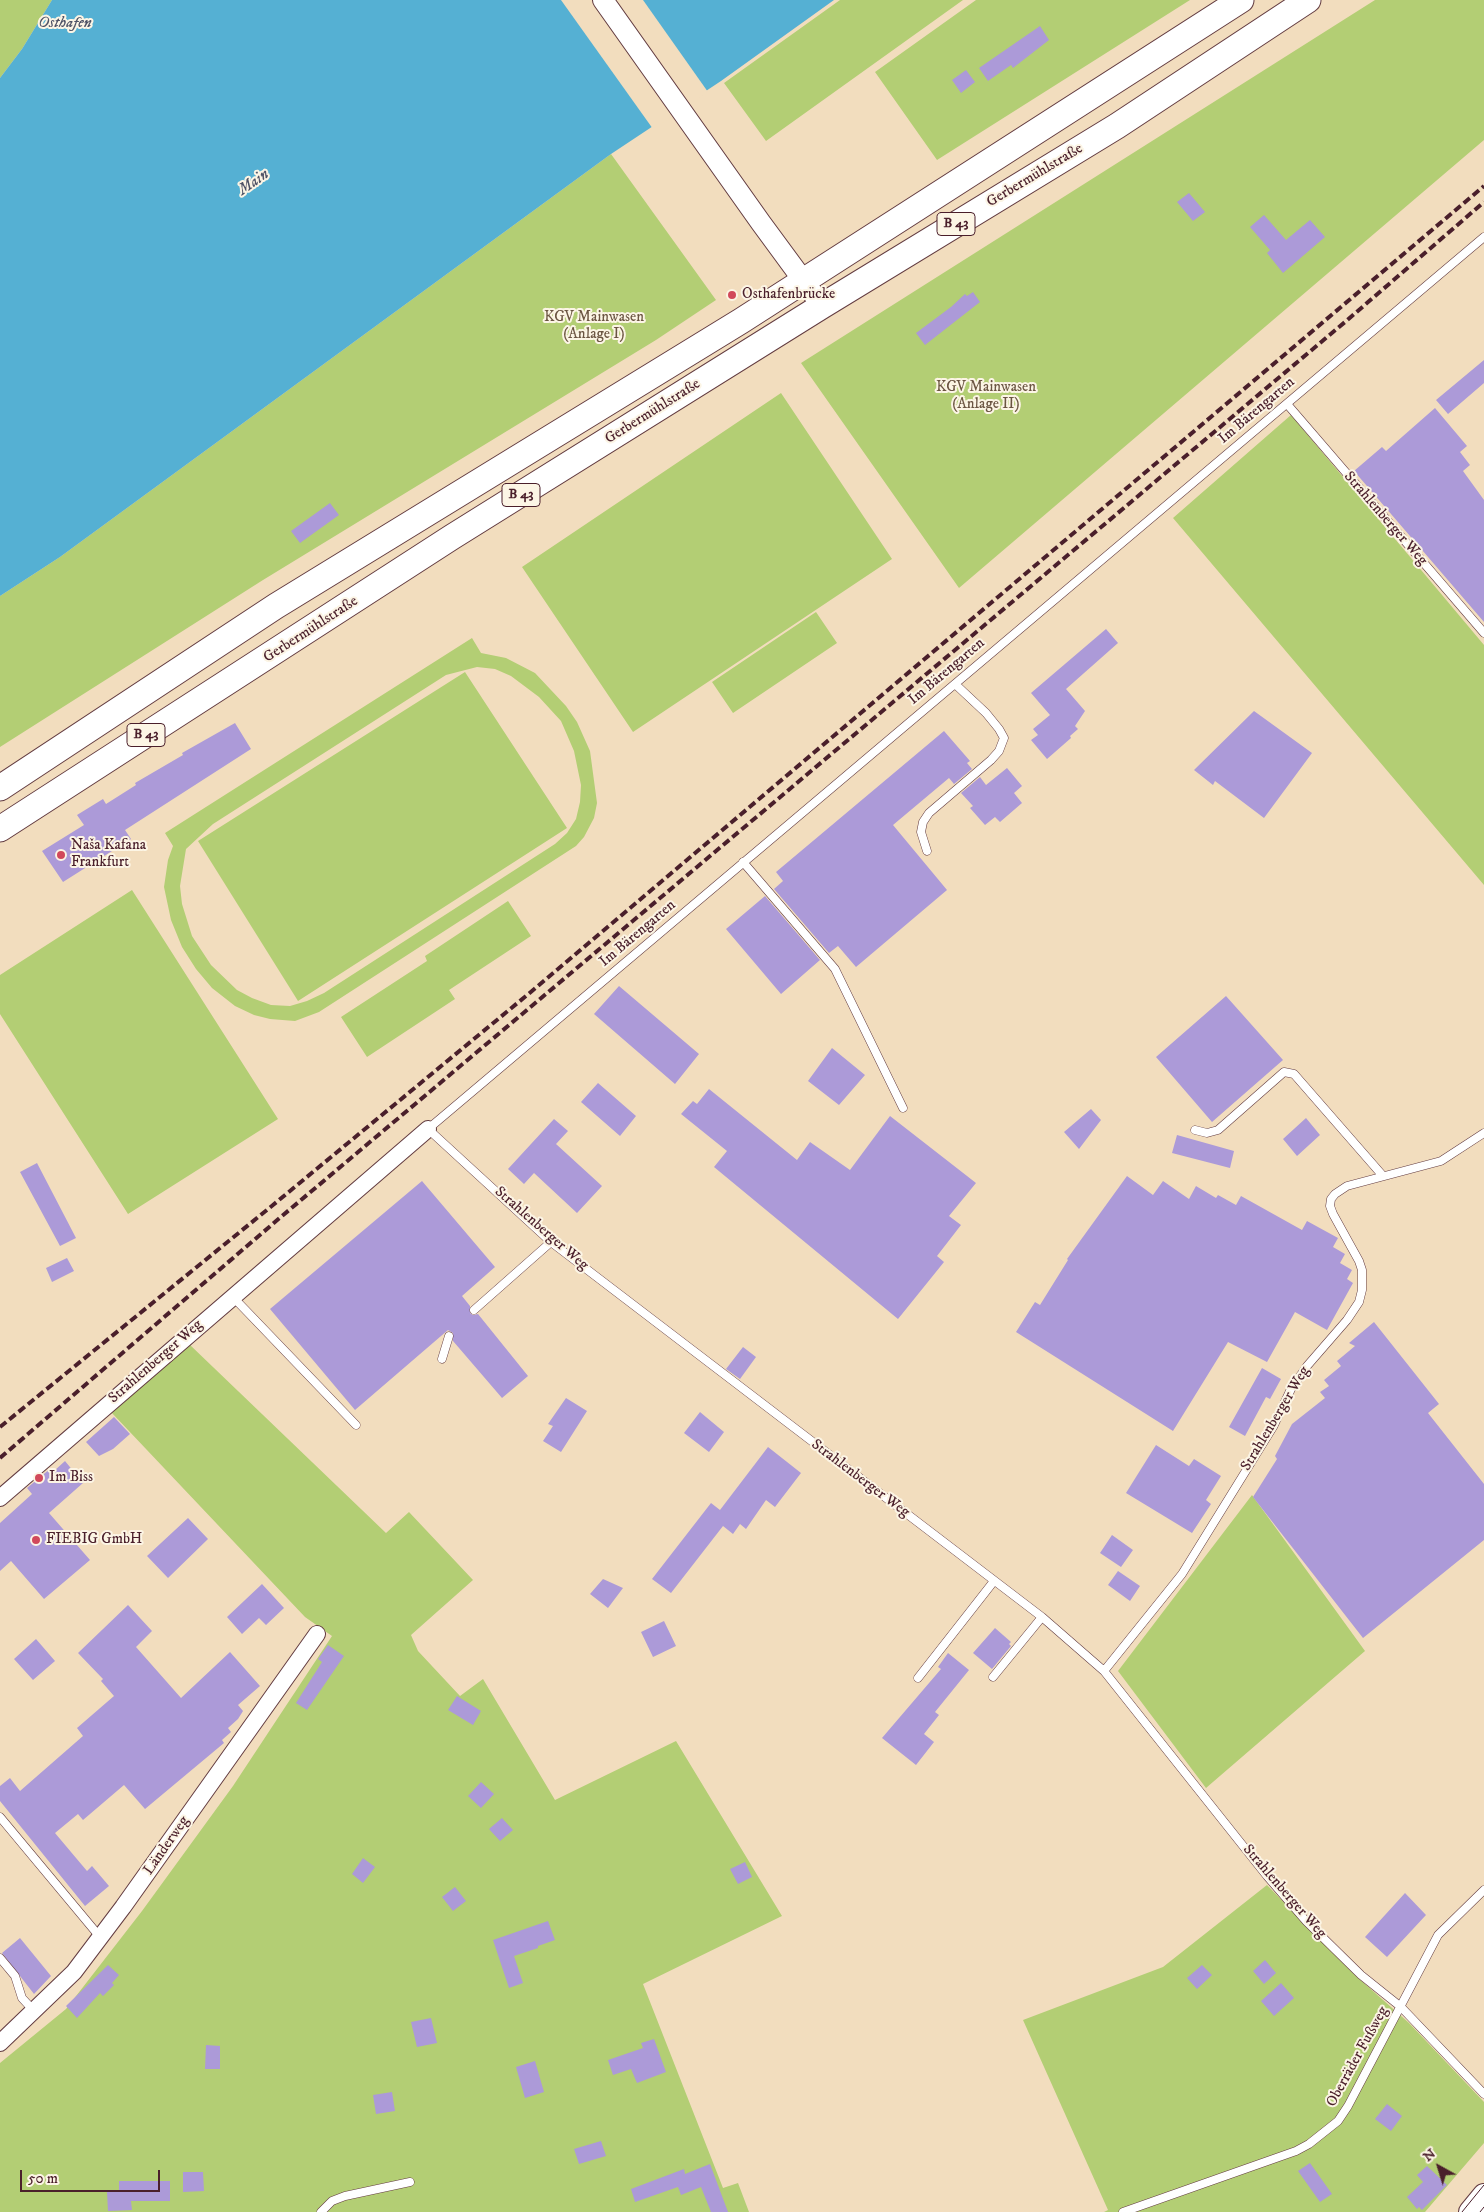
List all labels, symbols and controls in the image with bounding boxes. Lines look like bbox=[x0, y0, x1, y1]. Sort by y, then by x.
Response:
water label: Osthafen bbox=[38, 14, 92, 34]
street label: Gerbermühlstraße bbox=[984, 140, 1086, 212]
water label: Main bbox=[235, 166, 273, 200]
road number: B 43 bbox=[937, 212, 975, 235]
place label: Osthafenbrücke bbox=[742, 286, 835, 304]
marker: Osthafenbrücke bbox=[726, 289, 738, 301]
park label: KGV Mainwasen (Anlage I) bbox=[544, 309, 644, 344]
street label: Im Bärengarten bbox=[1215, 374, 1299, 448]
street label: Gerbermühlstraße bbox=[602, 375, 704, 449]
park label: KGV Mainwasen (Anlage II) bbox=[936, 379, 1036, 414]
street label: Strahlenberger Weg bbox=[1339, 468, 1431, 570]
road number: B 43 bbox=[502, 484, 540, 506]
street label: Gerbermühlstraße bbox=[260, 593, 362, 667]
street label: Im Bärengarten bbox=[905, 635, 989, 709]
road number: B 43 bbox=[127, 724, 165, 746]
place label: Naša Kafana Frankfurt bbox=[71, 837, 146, 872]
marker: Naša Kafana Frankfurt bbox=[55, 849, 67, 861]
street label: Im Bärengarten bbox=[596, 897, 680, 971]
street label: Strahlenberger Weg bbox=[490, 1183, 592, 1275]
street label: Strahlenberger Weg bbox=[105, 1316, 207, 1408]
street label: Strahlenberger Weg bbox=[1238, 1364, 1314, 1474]
street label: Strahlenberger Weg bbox=[807, 1436, 913, 1522]
place label: Im Biss bbox=[49, 1469, 93, 1487]
marker: Im Biss bbox=[33, 1472, 45, 1484]
place label: FIEBIG GmbH bbox=[46, 1531, 142, 1549]
marker: FIEBIG GmbH bbox=[30, 1534, 42, 1546]
street label: Länderweg bbox=[140, 1813, 194, 1879]
street label: Strahlenberger Weg bbox=[1238, 1841, 1330, 1943]
street label: Oberräder Fußweg bbox=[1323, 2004, 1393, 2110]
north arrow bbox=[1414, 2142, 1464, 2192]
text: N bbox=[1419, 2145, 1440, 2166]
scale bar bbox=[22, 2160, 162, 2192]
text: 50 m bbox=[28, 2169, 58, 2188]

